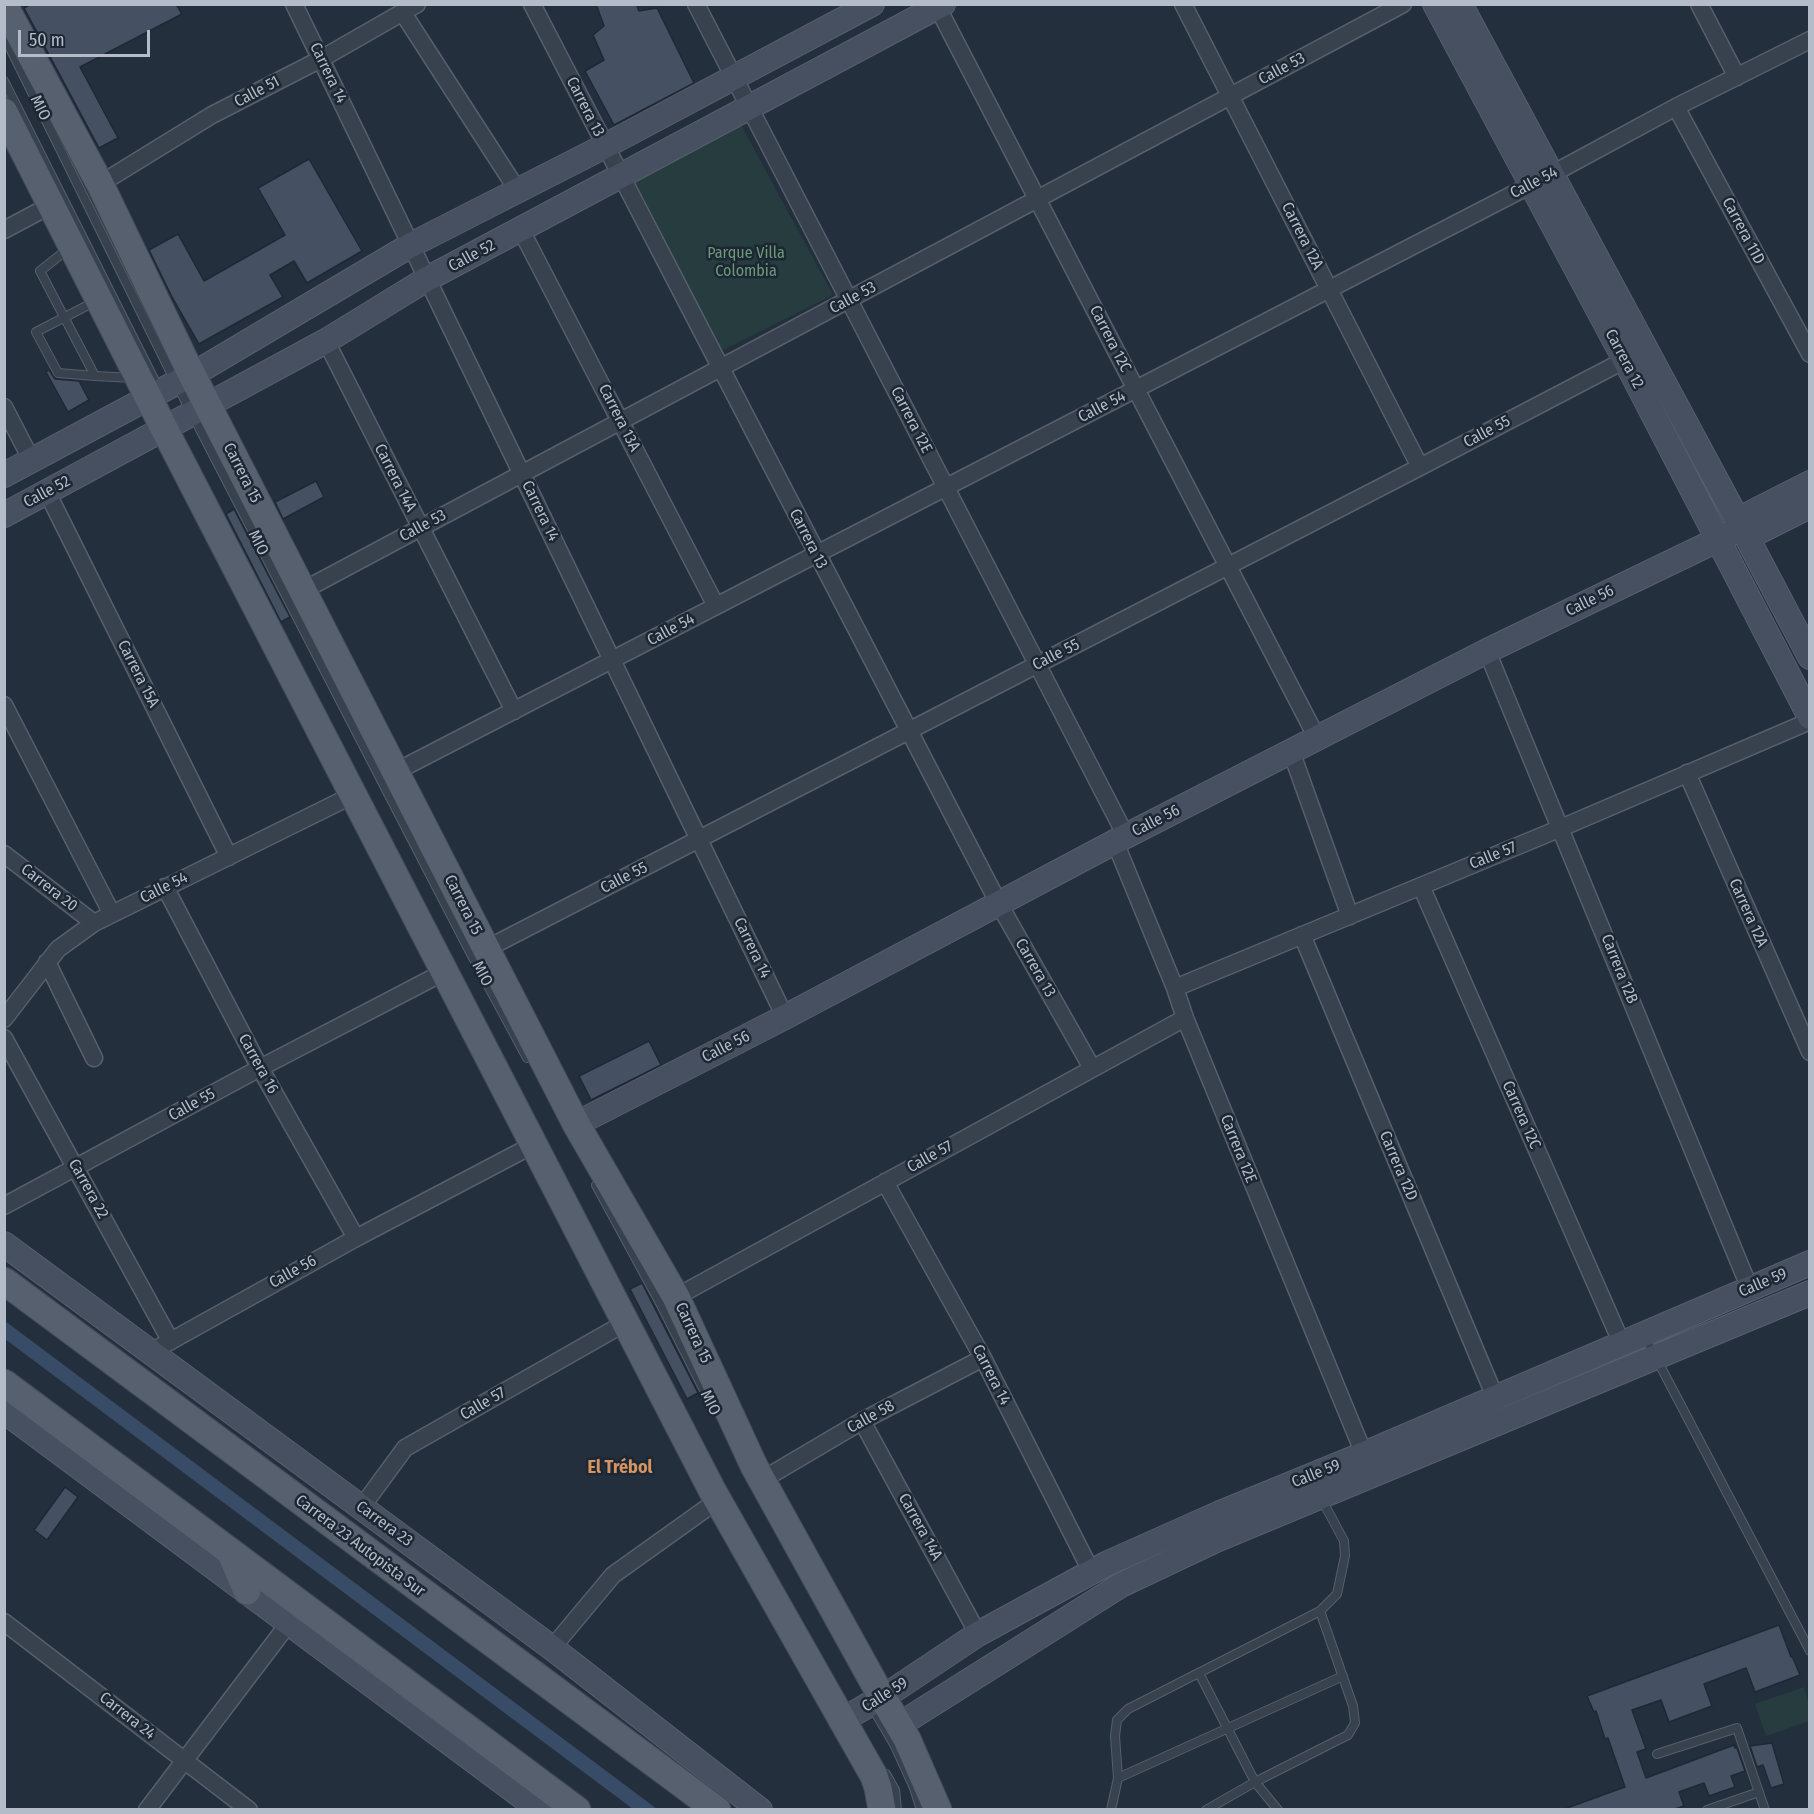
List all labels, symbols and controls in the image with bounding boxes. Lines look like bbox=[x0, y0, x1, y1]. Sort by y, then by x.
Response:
scale bar bbox=[21, 18, 153, 56]
text: 50 m bbox=[29, 29, 65, 51]
street label: Carrera 14 bbox=[305, 40, 351, 106]
street label: Calle 53 bbox=[1255, 49, 1309, 89]
street label: Calle 51 bbox=[231, 72, 283, 112]
street label: Carrera 13 bbox=[562, 74, 608, 140]
street label: MIO bbox=[26, 92, 54, 124]
street label: Calle 54 bbox=[1507, 163, 1561, 203]
street label: Carrera 11D bbox=[1717, 194, 1769, 268]
street label: Carrera 12A bbox=[1277, 199, 1327, 273]
street label: Calle 52 bbox=[445, 236, 499, 276]
park label: Parque Villa Colombia bbox=[707, 244, 785, 282]
street label: Calle 53 bbox=[826, 278, 880, 318]
street label: Carrera 12C bbox=[1085, 302, 1135, 376]
street label: Carrera 12 bbox=[1600, 326, 1648, 392]
street label: Carrera 13A bbox=[594, 381, 644, 455]
street label: Carrera 12E bbox=[886, 384, 936, 456]
street label: Calle 54 bbox=[1075, 387, 1129, 427]
street label: Calle 55 bbox=[1460, 412, 1514, 452]
street label: Carrera 15 bbox=[219, 440, 265, 506]
street label: Carrera 14A bbox=[370, 441, 420, 515]
street label: Calle 52 bbox=[20, 472, 74, 512]
street label: Carrera 14 bbox=[517, 478, 563, 544]
street label: Calle 53 bbox=[396, 506, 450, 546]
street label: Carrera 13 bbox=[785, 506, 831, 572]
street label: MIO bbox=[244, 527, 272, 559]
street label: Calle 56 bbox=[1563, 581, 1617, 621]
street label: Calle 54 bbox=[644, 610, 698, 650]
street label: Calle 55 bbox=[1029, 635, 1083, 675]
street label: Carrera 15A bbox=[113, 637, 163, 711]
street label: Calle 56 bbox=[1129, 801, 1183, 841]
street label: Calle 57 bbox=[1467, 838, 1519, 874]
street label: Calle 55 bbox=[597, 858, 651, 898]
street label: Carrera 20 bbox=[17, 860, 81, 916]
street label: Calle 54 bbox=[137, 868, 191, 908]
street label: Carrera 15 bbox=[440, 872, 486, 938]
street label: Carrera 12A bbox=[1724, 876, 1772, 950]
street label: Carrera 14 bbox=[729, 915, 775, 981]
street label: Carrera 12B bbox=[1596, 931, 1642, 1007]
street label: Carrera 13 bbox=[1011, 935, 1059, 1001]
street label: MIO bbox=[468, 958, 496, 990]
street label: Calle 56 bbox=[699, 1027, 753, 1067]
street label: Carrera 16 bbox=[234, 1031, 282, 1097]
street label: Carrera 12C bbox=[1498, 1078, 1544, 1152]
street label: Calle 55 bbox=[165, 1084, 219, 1126]
street label: Carrera 12E bbox=[1216, 1112, 1260, 1186]
street label: Carrera 12D bbox=[1375, 1128, 1421, 1204]
street label: Calle 57 bbox=[904, 1137, 956, 1177]
street label: Carrera 22 bbox=[64, 1156, 112, 1222]
street label: Calle 56 bbox=[266, 1251, 320, 1293]
street label: Calle 59 bbox=[1736, 1264, 1790, 1302]
street label: Carrera 15 bbox=[671, 1300, 715, 1366]
street label: Carrera 14 bbox=[968, 1342, 1014, 1408]
street label: Calle 57 bbox=[457, 1383, 509, 1425]
street label: MIO bbox=[696, 1387, 724, 1419]
street label: Calle 58 bbox=[844, 1396, 898, 1438]
street label: Calle 59 bbox=[1289, 1456, 1343, 1492]
district label: El Trébol bbox=[588, 1457, 652, 1479]
street label: Carrera 14A bbox=[894, 1490, 946, 1564]
street label: Carrera 23 Autopista Sur bbox=[291, 1491, 429, 1601]
street label: Carrera 23 bbox=[352, 1497, 416, 1551]
street label: Calle 59 bbox=[858, 1673, 912, 1717]
street label: Carrera 24 bbox=[95, 1688, 159, 1744]

